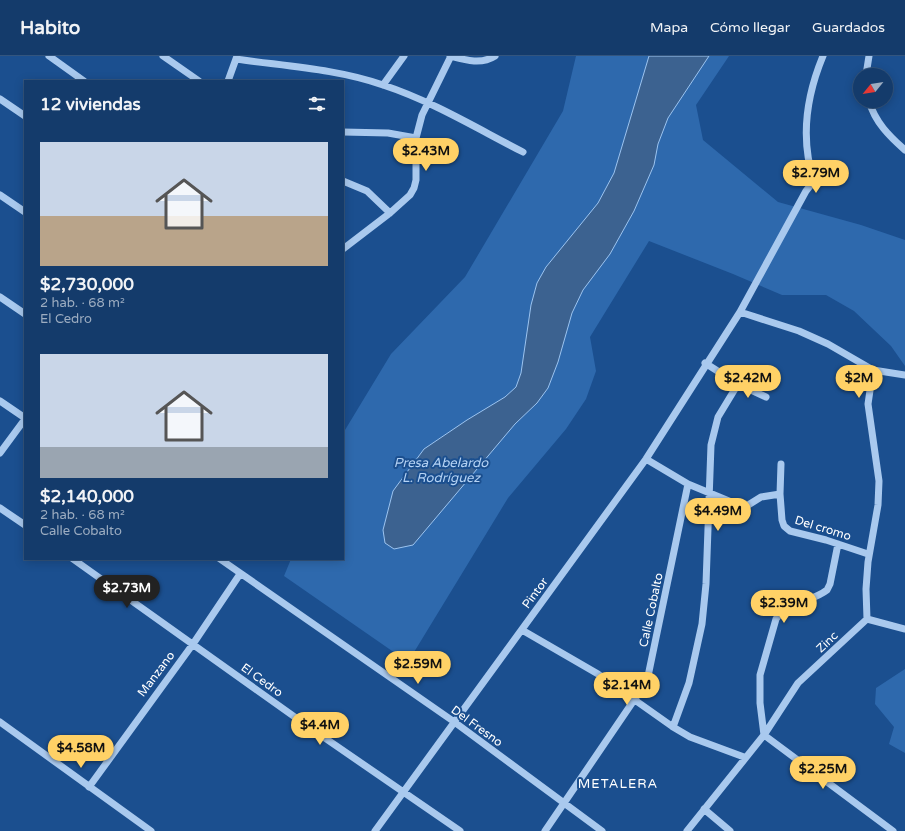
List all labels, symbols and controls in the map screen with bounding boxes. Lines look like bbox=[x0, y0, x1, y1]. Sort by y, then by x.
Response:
text: Habito bbox=[20, 17, 80, 39]
text: Mapa bbox=[650, 19, 688, 36]
text: Cómo llegar bbox=[710, 19, 790, 36]
text: Guardados bbox=[812, 19, 885, 36]
north arrow bbox=[853, 68, 893, 108]
map controls bbox=[853, 68, 893, 108]
icon: filters bbox=[306, 93, 328, 115]
text: 12 viviendas bbox=[40, 94, 141, 115]
pin: $2.43M bbox=[393, 138, 459, 172]
text: $2.43M bbox=[402, 143, 450, 159]
pin: $2.79M bbox=[783, 160, 849, 194]
text: $2.79M bbox=[792, 165, 840, 181]
icon: home bbox=[148, 168, 220, 240]
text: $2,730,000 bbox=[40, 274, 134, 295]
text: 2 hab. · 68 m² bbox=[40, 295, 125, 311]
text: El Cedro bbox=[40, 311, 92, 327]
pin: $2.42M bbox=[715, 365, 781, 399]
pin: $2M bbox=[840, 365, 878, 399]
text: $2.42M bbox=[724, 370, 772, 386]
text: $2M bbox=[845, 370, 873, 386]
icon: home bbox=[148, 380, 220, 452]
water label: Presa Abelardo L. Rodríguez bbox=[394, 455, 489, 486]
text: $2,140,000 bbox=[40, 486, 134, 507]
pin: $4.49M bbox=[685, 498, 751, 532]
text: $4.49M bbox=[694, 503, 742, 519]
text: 2 hab. · 68 m² bbox=[40, 507, 125, 523]
street label: Del cromo bbox=[793, 513, 853, 543]
text: Calle Cobalto bbox=[40, 523, 122, 539]
street label: Calle Cobalto bbox=[636, 572, 666, 648]
pin: $2.73M bbox=[94, 575, 160, 609]
street label: Pintor bbox=[519, 575, 551, 611]
text: $2.73M bbox=[103, 580, 151, 596]
pin: $2.39M bbox=[751, 590, 817, 624]
text: $2.39M bbox=[760, 595, 808, 611]
street label: Zinc bbox=[813, 629, 841, 655]
street label: Manzano bbox=[134, 649, 178, 699]
pin: $2.59M bbox=[385, 651, 451, 685]
text: $2.59M bbox=[394, 656, 442, 672]
street label: El Cedro bbox=[238, 660, 286, 700]
pin: $2.14M bbox=[594, 672, 660, 706]
text: $2.14M bbox=[603, 677, 651, 693]
street label: Del Fresno bbox=[449, 703, 505, 749]
pin: $4.4M bbox=[292, 712, 348, 746]
text: $4.4M bbox=[300, 717, 340, 733]
pin: $4.58M bbox=[48, 735, 114, 769]
text: $4.58M bbox=[57, 740, 105, 756]
pin: $2.25M bbox=[790, 756, 856, 790]
text: $2.25M bbox=[799, 761, 847, 777]
district label: METALERA bbox=[578, 776, 658, 792]

